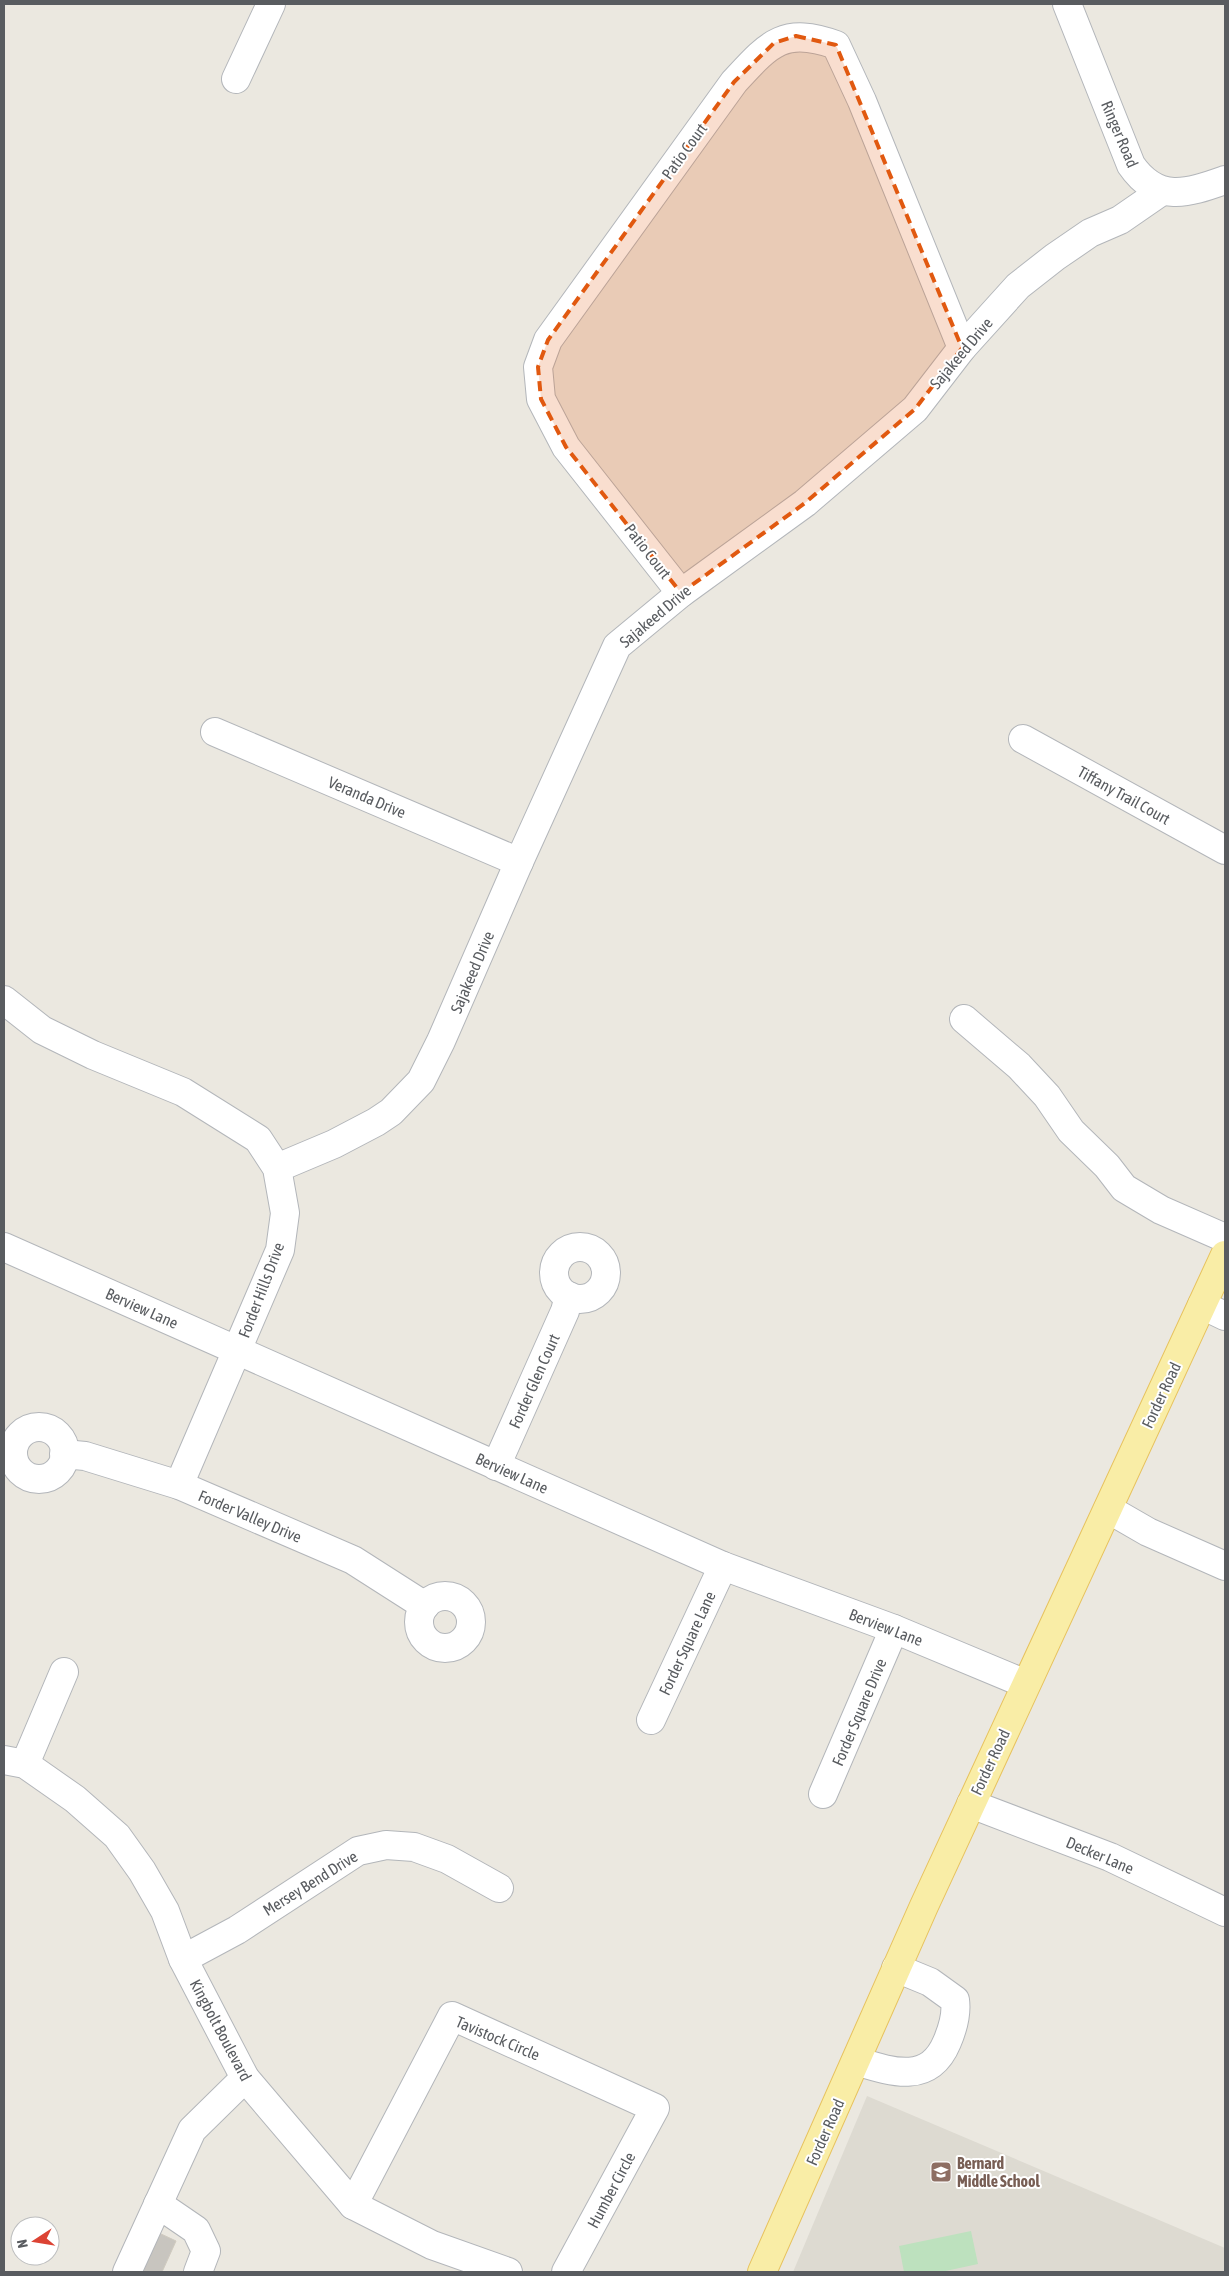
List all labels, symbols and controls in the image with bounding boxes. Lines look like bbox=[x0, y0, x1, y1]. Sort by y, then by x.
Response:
street label: Ringer Road bbox=[1097, 98, 1142, 170]
street label: Patio Court bbox=[658, 119, 710, 182]
street label: Sajakeed Drive bbox=[926, 314, 997, 393]
street label: Patio Court bbox=[621, 520, 675, 582]
street label: Sajakeed Drive bbox=[616, 581, 695, 652]
street label: Tiffany Trail Court bbox=[1074, 762, 1174, 829]
street label: Veranda Drive bbox=[326, 773, 408, 821]
street label: Sajakeed Drive bbox=[447, 928, 498, 1016]
street label: Forder Hills Drive bbox=[235, 1240, 287, 1340]
street label: Berview Lane bbox=[103, 1284, 181, 1332]
street label: Forder Glen Court bbox=[505, 1331, 563, 1431]
street label: Forder Road bbox=[1138, 1359, 1184, 1431]
street label: Berview Lane bbox=[473, 1449, 551, 1497]
street label: Forder Valley Drive bbox=[195, 1486, 304, 1547]
street label: Forder Square Lane bbox=[655, 1588, 720, 1698]
street label: Berview Lane bbox=[847, 1605, 925, 1649]
street label: Forder Square Drive bbox=[828, 1656, 891, 1769]
street label: Forder Road bbox=[967, 1726, 1013, 1798]
street label: Decker Lane bbox=[1064, 1833, 1136, 1877]
street label: Mersey Bend Drive bbox=[260, 1847, 361, 1920]
street label: Kingbolt Boulevard bbox=[186, 1976, 255, 2084]
street label: Tavistock Circle bbox=[453, 2012, 543, 2064]
street label: Forder Road bbox=[802, 2096, 848, 2168]
street label: Humber Circle bbox=[584, 2149, 638, 2231]
place label: Bernard Middle School bbox=[957, 2154, 1041, 2190]
school or university icon: Bernard Middle School bbox=[929, 2160, 953, 2184]
north arrow bbox=[10, 2216, 60, 2266]
text: N bbox=[14, 2238, 31, 2249]

